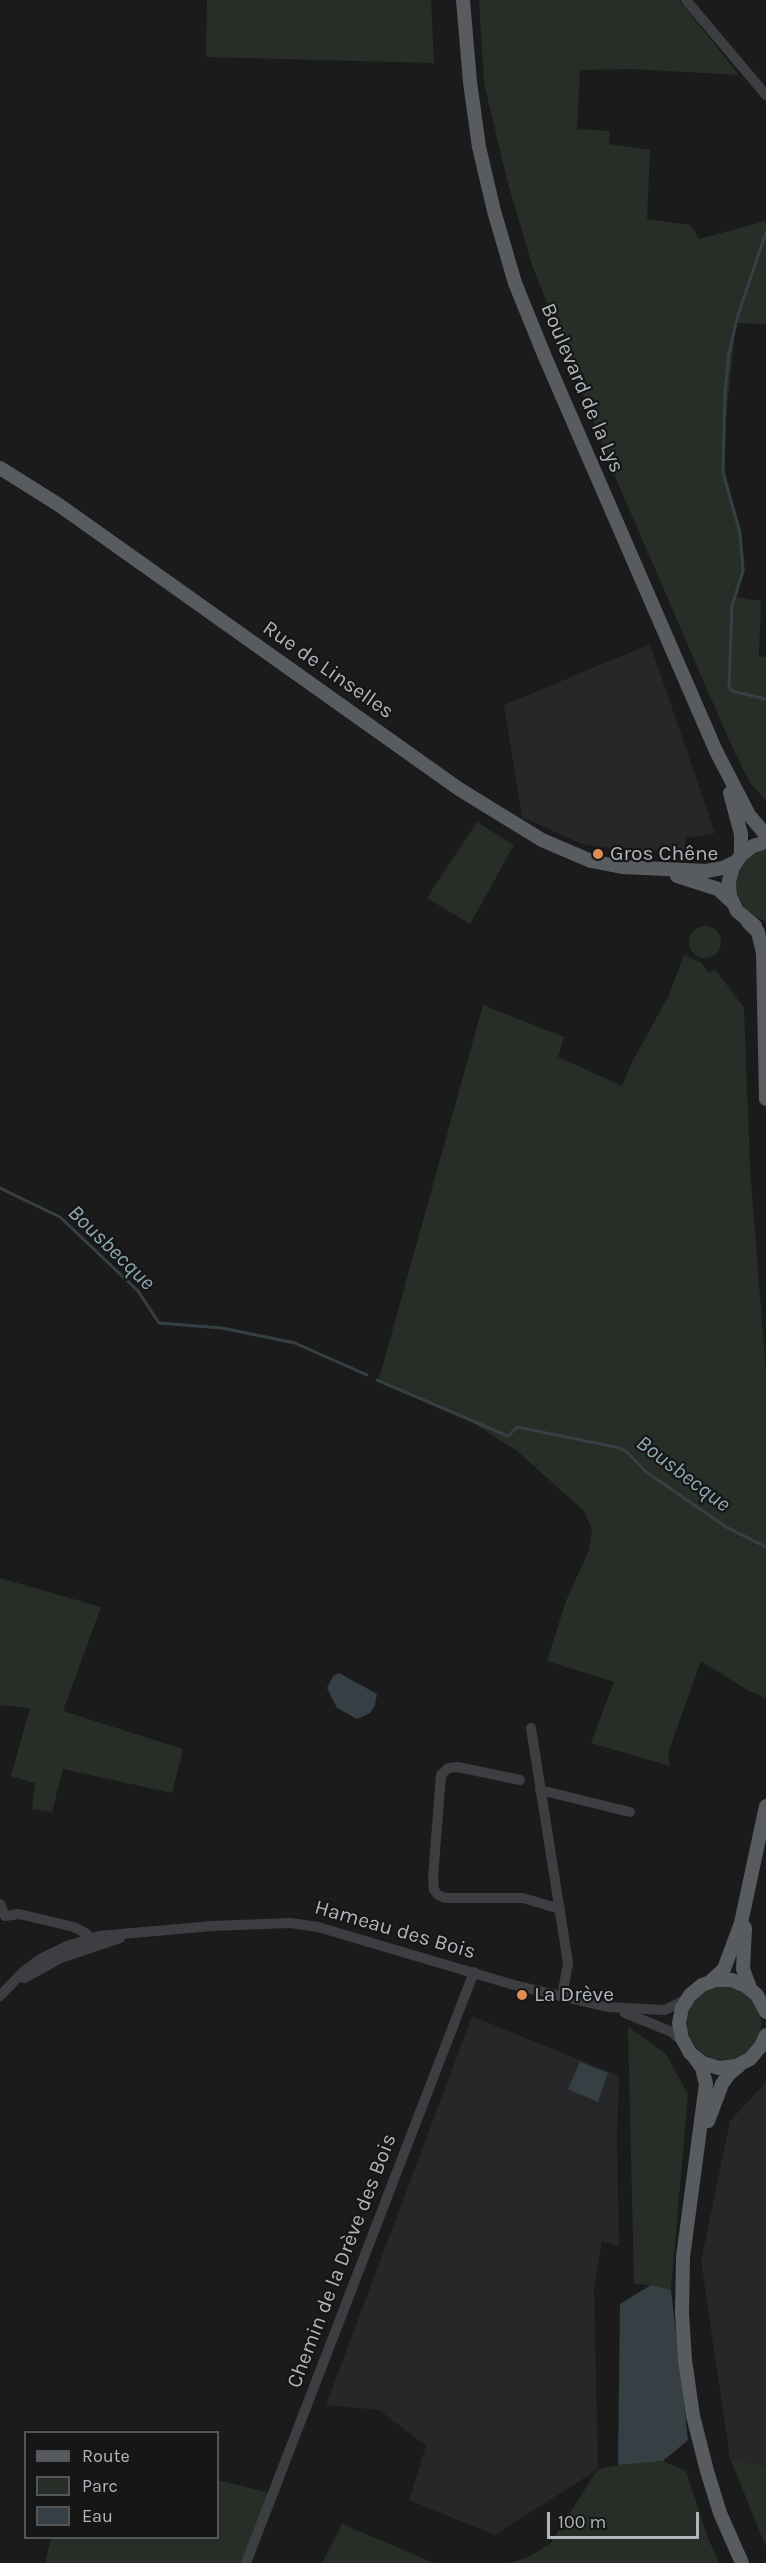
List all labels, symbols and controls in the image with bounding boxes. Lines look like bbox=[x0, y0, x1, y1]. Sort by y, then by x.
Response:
street label: Boulevard de la Lys bbox=[535, 299, 629, 477]
street label: Rue de Linselles bbox=[258, 616, 398, 724]
place label: Gros Chêne bbox=[610, 841, 718, 867]
marker: Gros Chêne bbox=[591, 847, 605, 861]
water label: Bousbecque bbox=[62, 1200, 160, 1296]
water label: Bousbecque bbox=[631, 1430, 735, 1518]
street label: Hameau des Bois bbox=[312, 1895, 478, 1965]
place label: La Drève bbox=[534, 1982, 614, 2008]
marker: La Drève bbox=[515, 1988, 529, 2002]
street label: Chemin de la Drève des Bois bbox=[282, 2130, 402, 2392]
legend bbox=[24, 2431, 219, 2539]
text: Route bbox=[82, 2445, 130, 2467]
text: Parc bbox=[82, 2475, 118, 2497]
scale bar bbox=[550, 2500, 702, 2538]
text: Eau bbox=[82, 2505, 113, 2527]
text: 100 m bbox=[558, 2511, 606, 2533]

